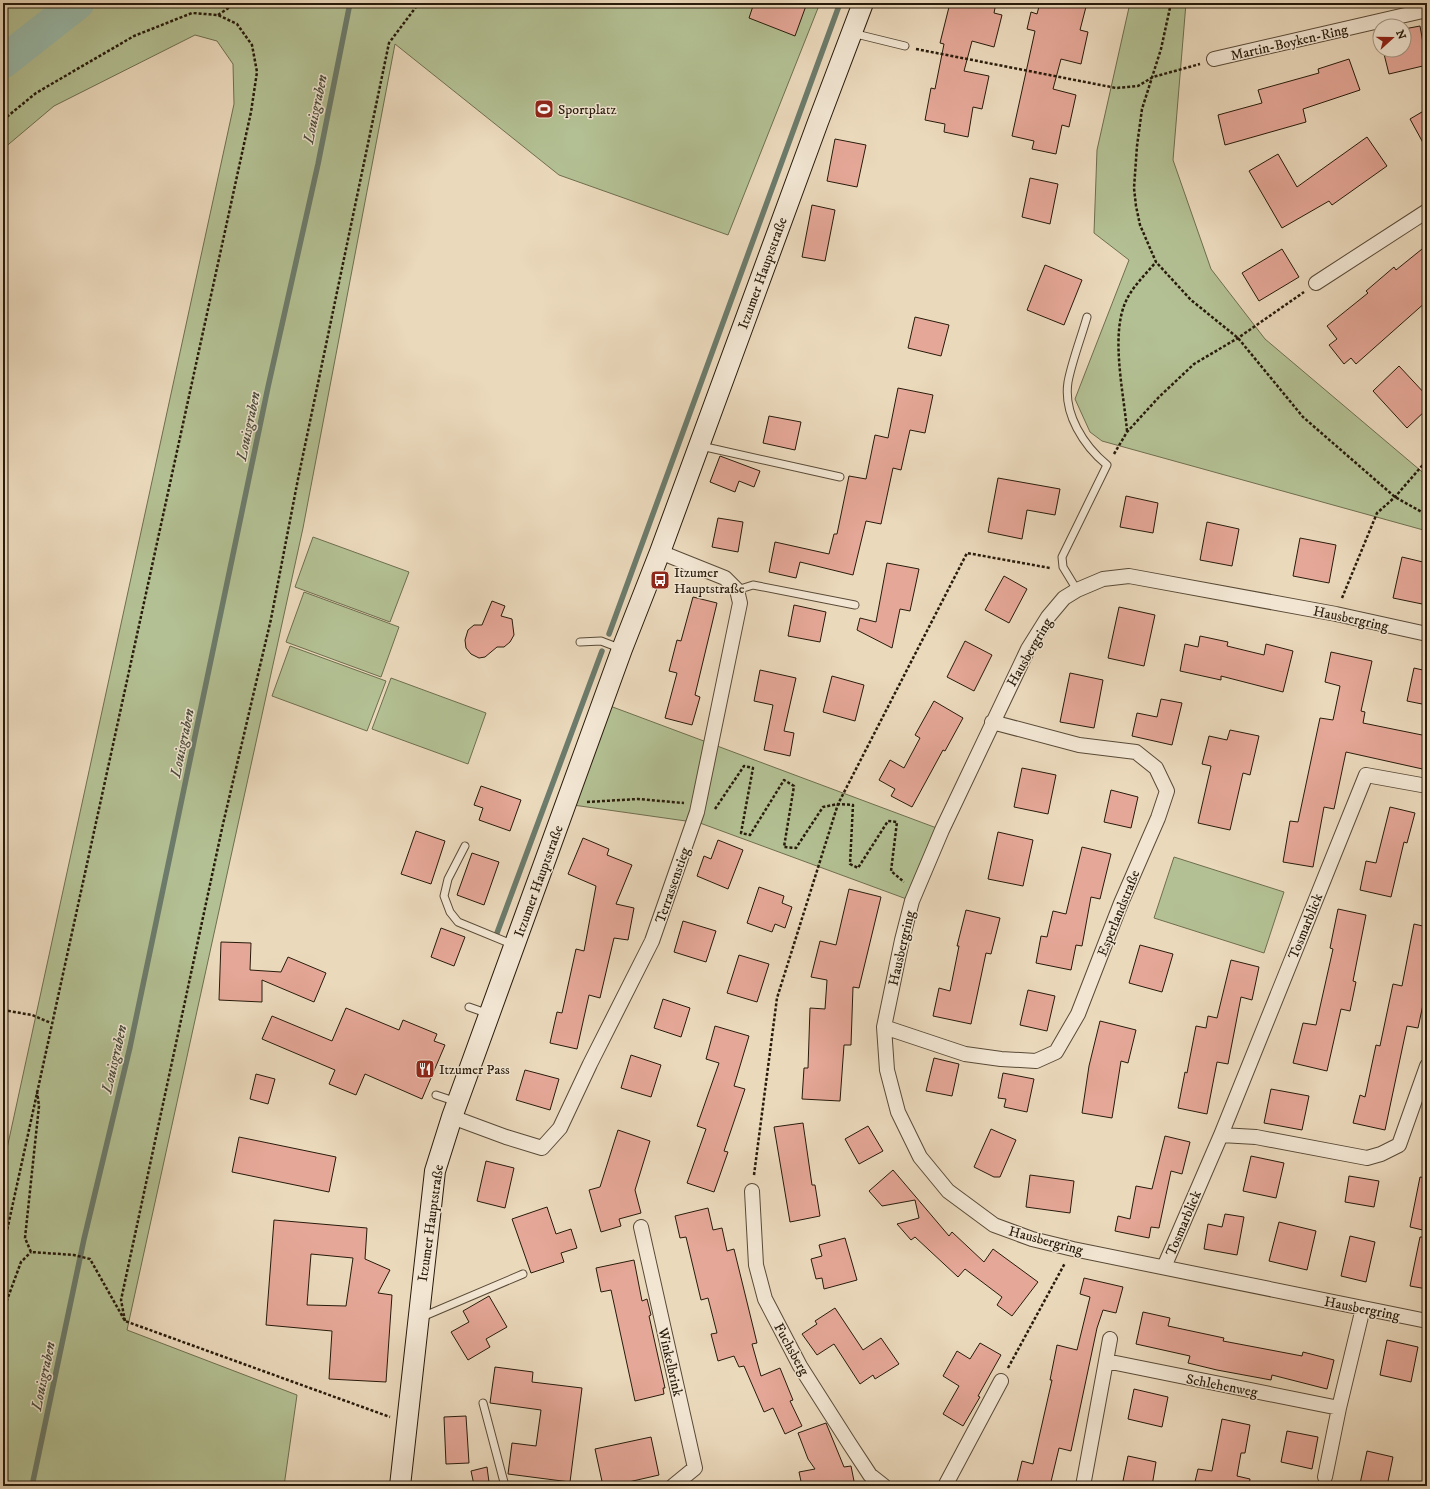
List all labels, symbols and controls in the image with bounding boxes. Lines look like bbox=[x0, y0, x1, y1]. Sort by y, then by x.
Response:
north arrow bbox=[1372, 18, 1412, 58]
street label: Martin-Boyken-Ring bbox=[1229, 21, 1350, 65]
text: N bbox=[1392, 28, 1409, 41]
water label: Louisgraben bbox=[299, 73, 332, 146]
sports icon: Sportplatz bbox=[533, 98, 555, 120]
place label: Sportplatz bbox=[558, 101, 617, 119]
street label: Itzumer Hauptstraße bbox=[734, 215, 792, 332]
water label: Louisgraben bbox=[232, 390, 265, 463]
place label: Itzumer Hauptstraße bbox=[674, 564, 745, 598]
bus stop icon: Itzumer Hauptstraße bbox=[649, 569, 671, 591]
street label: Hausbergring bbox=[1312, 602, 1390, 636]
street label: Hausbergring bbox=[1003, 615, 1057, 690]
water label: Louisgraben bbox=[166, 707, 199, 780]
street label: Itzumer Hauptstraße bbox=[510, 823, 568, 940]
street label: Terrassenstieg bbox=[652, 845, 694, 926]
street label: Esperlandstraße bbox=[1093, 867, 1144, 959]
street label: Tosmarblick bbox=[1285, 891, 1327, 962]
street label: Hausbergring bbox=[885, 909, 919, 988]
water label: Louisgraben bbox=[97, 1023, 132, 1096]
restaurant icon: Itzumer Pass bbox=[414, 1058, 436, 1080]
place label: Itzumer Pass bbox=[439, 1061, 510, 1079]
street label: Itzumer Hauptstraße bbox=[414, 1163, 448, 1283]
street label: Tosmarblick bbox=[1162, 1188, 1206, 1259]
street label: Hausbergring bbox=[1006, 1222, 1085, 1260]
street label: Hausbergring bbox=[1323, 1293, 1401, 1325]
street label: Fuchsberg bbox=[769, 1320, 813, 1379]
street label: Winkelbrink bbox=[653, 1325, 687, 1398]
water label: Louisgraben bbox=[27, 1340, 60, 1413]
street label: Schlehenweg bbox=[1184, 1370, 1259, 1402]

